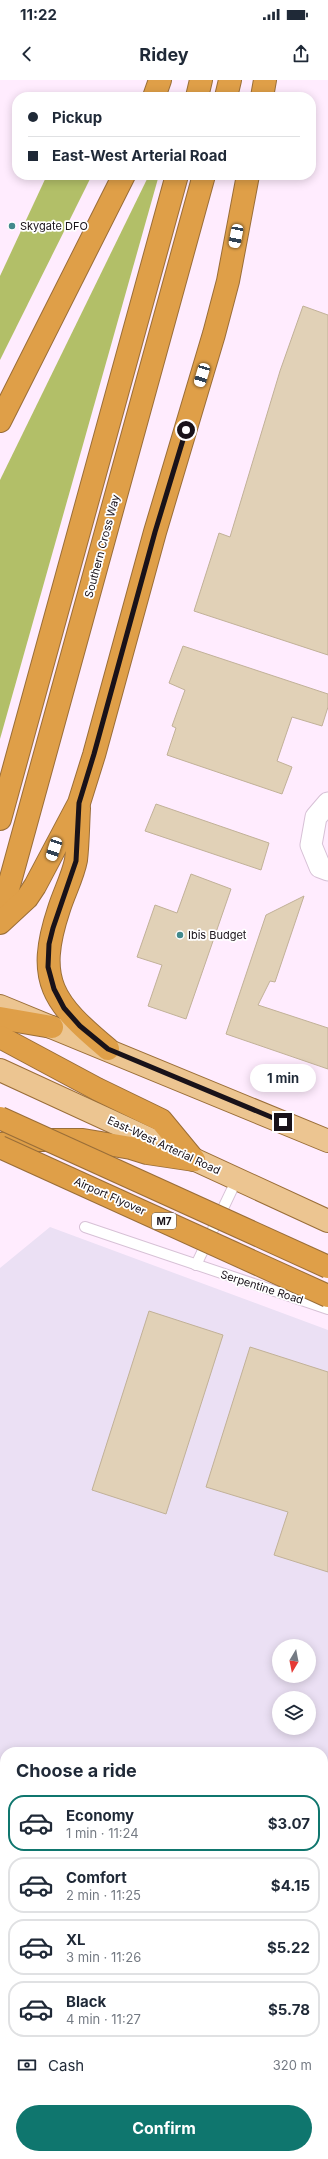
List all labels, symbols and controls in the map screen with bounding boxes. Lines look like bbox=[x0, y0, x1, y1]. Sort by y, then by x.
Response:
text: 11:22 bbox=[20, 5, 57, 24]
icon: back bbox=[16, 43, 38, 65]
icon: share bbox=[290, 43, 312, 65]
text: Ridey bbox=[139, 44, 189, 65]
text: Pickup bbox=[52, 108, 102, 127]
text: East-West Arterial Road bbox=[52, 146, 227, 165]
place label: Skygate DFO bbox=[20, 219, 88, 233]
marker: Skygate DFO bbox=[7, 221, 17, 231]
car bbox=[228, 223, 244, 249]
car bbox=[193, 362, 211, 388]
route start bbox=[177, 421, 195, 439]
street label: Southern Cross Way bbox=[81, 493, 123, 599]
car bbox=[45, 836, 63, 862]
place label: Ibis Budget bbox=[188, 928, 247, 942]
marker: Ibis Budget bbox=[175, 930, 185, 940]
callout: 1 min bbox=[250, 1064, 316, 1092]
text: 1 min bbox=[267, 1070, 299, 1086]
street label: East-West Arterial Road bbox=[105, 1113, 223, 1177]
route end bbox=[274, 1113, 292, 1131]
street label: Airport Flyover bbox=[72, 1174, 148, 1218]
road number: M7 bbox=[152, 1213, 176, 1229]
street label: Serpentine Road bbox=[219, 1267, 305, 1307]
north arrow bbox=[272, 1639, 316, 1683]
map controls bbox=[272, 1639, 316, 1735]
button: layers bbox=[272, 1691, 316, 1735]
text: Choose a ride bbox=[16, 1760, 137, 1781]
icon: car bbox=[18, 1805, 54, 1841]
text: Economy bbox=[66, 1806, 134, 1825]
text: $3.07 bbox=[268, 1814, 310, 1833]
text: 1 min · 11:24 bbox=[66, 1825, 139, 1841]
icon: car bbox=[18, 1867, 54, 1903]
text: Comfort bbox=[66, 1868, 127, 1887]
text: $4.15 bbox=[271, 1876, 310, 1895]
text: 2 min · 11:25 bbox=[66, 1887, 141, 1903]
icon: car bbox=[18, 1929, 54, 1965]
text: XL bbox=[66, 1930, 86, 1949]
text: $5.22 bbox=[267, 1938, 310, 1957]
text: 3 min · 11:26 bbox=[66, 1949, 141, 1965]
icon: car bbox=[18, 1991, 54, 2027]
text: Black bbox=[66, 1992, 106, 2011]
text: $5.78 bbox=[268, 2000, 310, 2019]
text: 4 min · 11:27 bbox=[66, 2011, 141, 2027]
icon: cash bbox=[16, 2054, 38, 2076]
text: Cash bbox=[48, 2056, 84, 2075]
text: 320 m bbox=[273, 2057, 312, 2073]
button: Confirm bbox=[16, 2105, 312, 2151]

